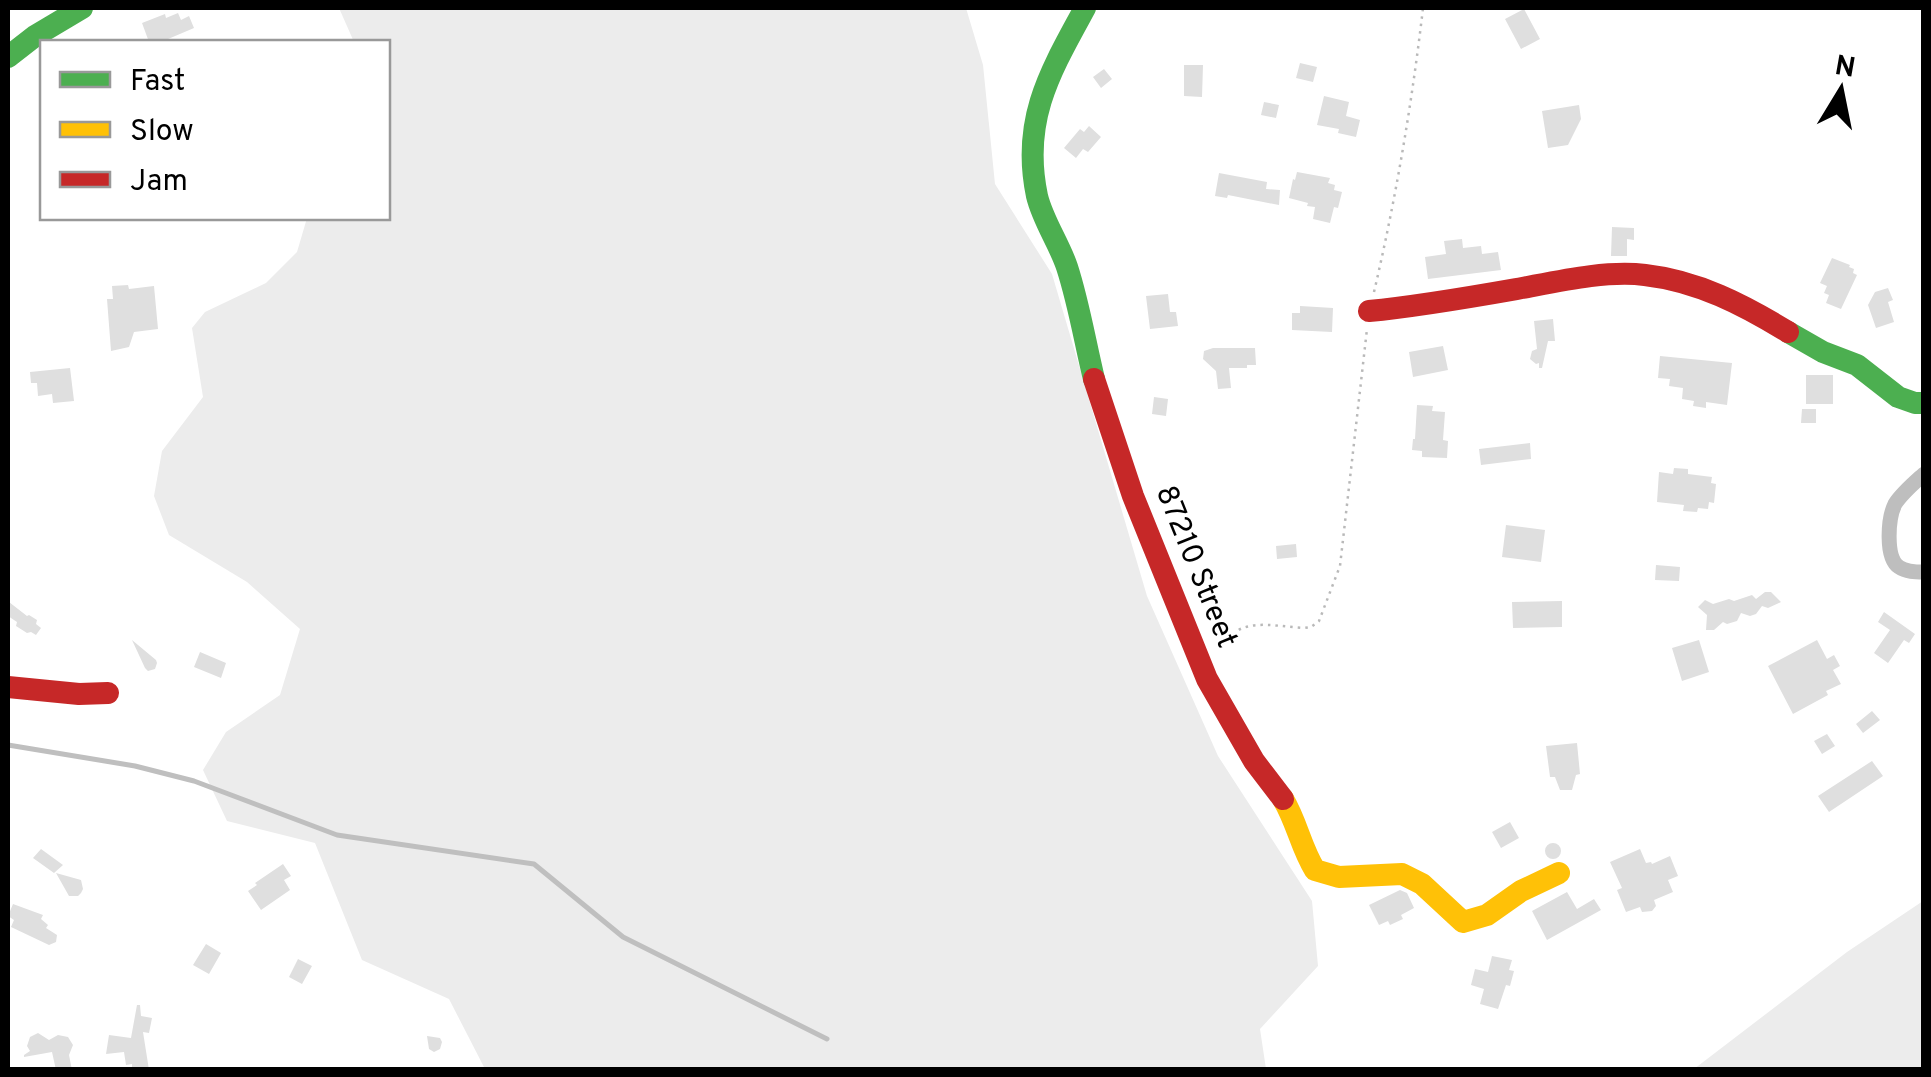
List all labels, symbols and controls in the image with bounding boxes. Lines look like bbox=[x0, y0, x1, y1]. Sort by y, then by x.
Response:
legend bbox=[40, 40, 390, 220]
north arrow bbox=[1791, 40, 1891, 140]
text: N bbox=[1832, 49, 1858, 88]
text: Fast bbox=[130, 64, 185, 101]
text: Slow bbox=[130, 114, 194, 151]
text: Jam bbox=[130, 164, 188, 201]
street label: 87210 Street bbox=[1146, 480, 1244, 654]

